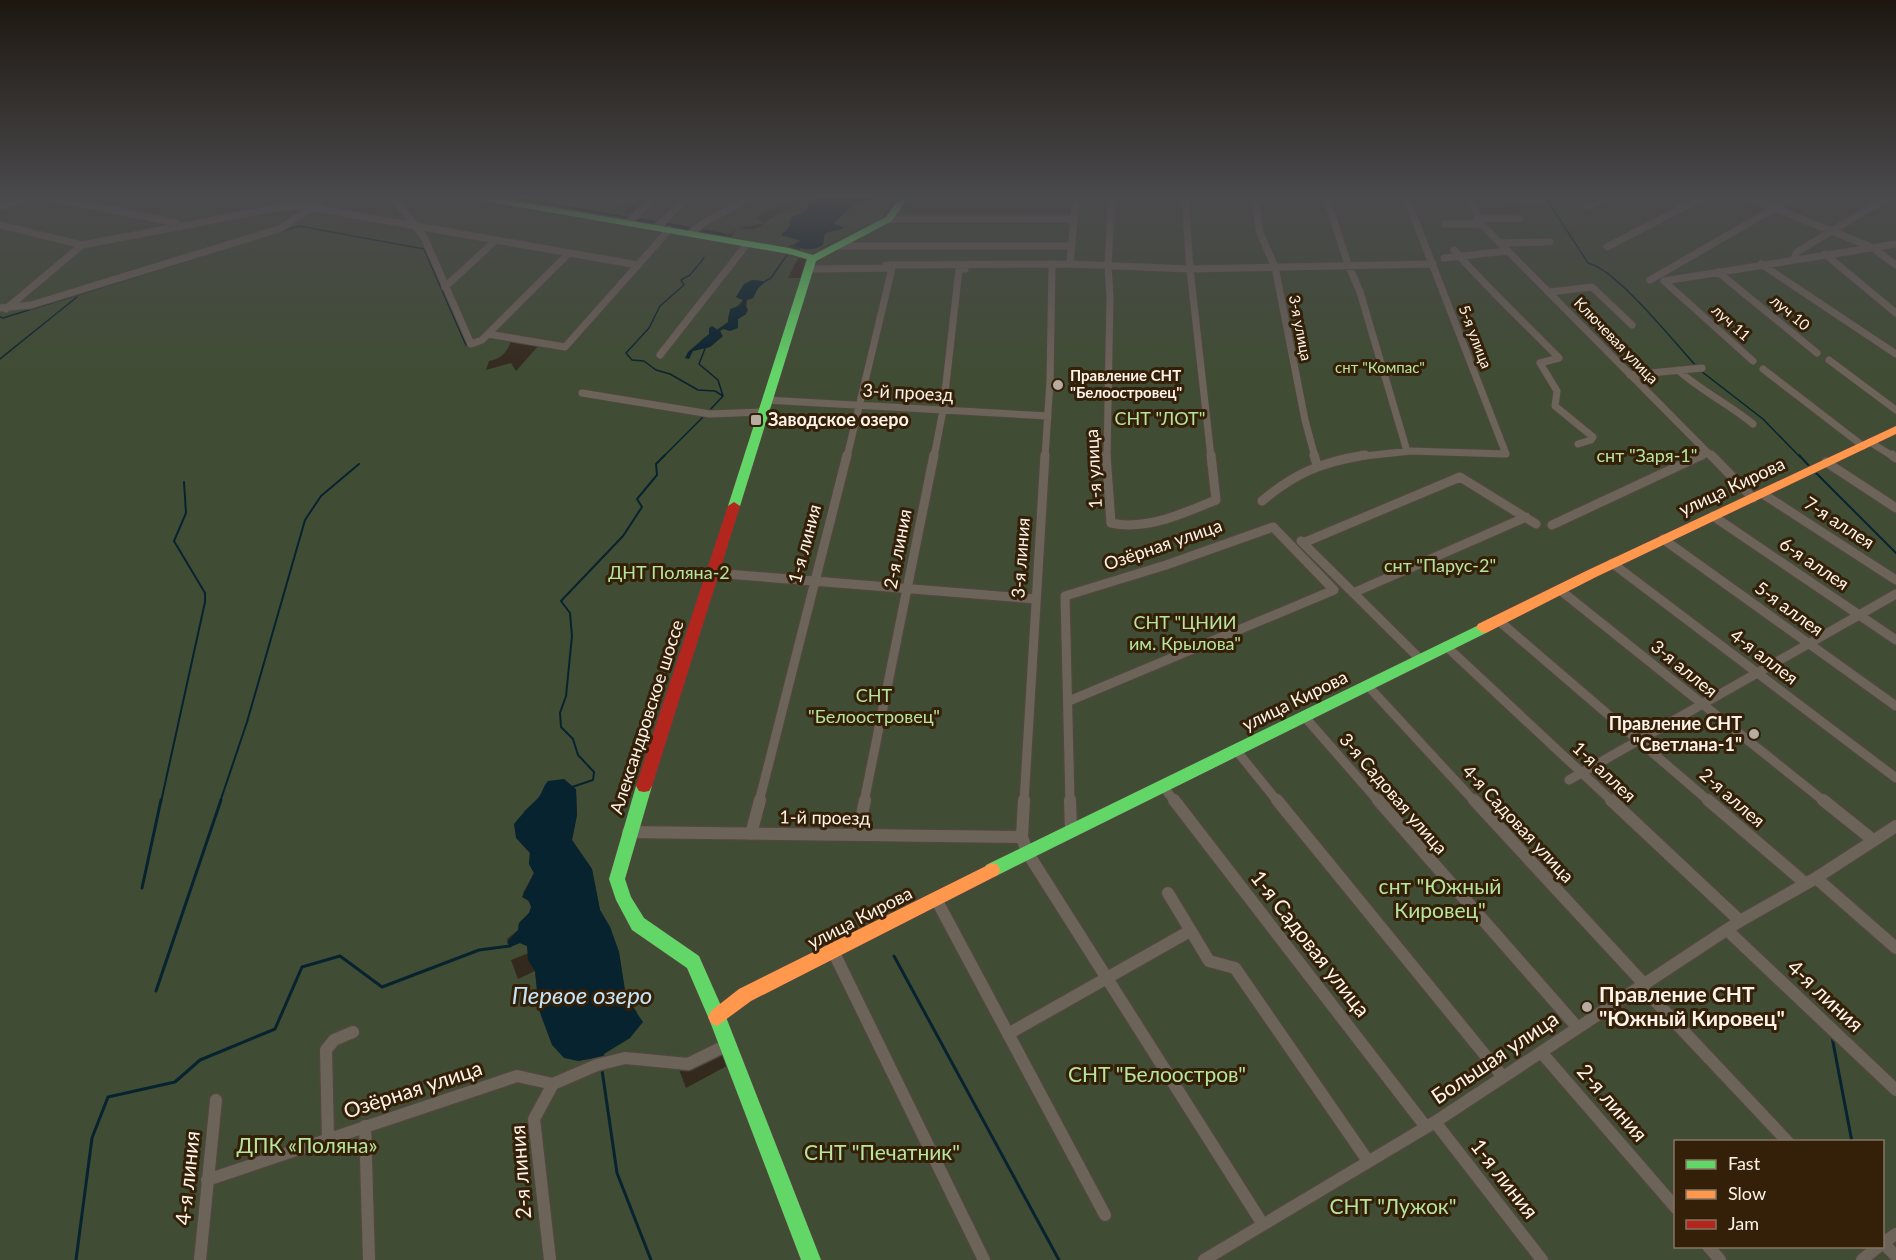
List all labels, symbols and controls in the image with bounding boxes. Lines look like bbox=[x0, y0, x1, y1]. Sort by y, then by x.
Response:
street label: луч 10 bbox=[1767, 291, 1814, 334]
street label: 3-я улица bbox=[1286, 293, 1316, 362]
street label: Ключевая улица bbox=[1571, 293, 1663, 387]
street label: луч 11 bbox=[1709, 300, 1755, 344]
street label: 5-я улица bbox=[1456, 302, 1496, 371]
park label: снт "Компас" bbox=[1335, 358, 1425, 376]
place label: Правление СНТ "Белоостровец" bbox=[1070, 366, 1182, 401]
marker: Правление СНТ "Белоостровец" bbox=[1051, 378, 1065, 392]
street label: 3-й проезд bbox=[862, 379, 954, 405]
park label: СНТ "ЛОТ" bbox=[1115, 407, 1205, 429]
place label: Заводское озеро bbox=[768, 408, 909, 430]
marker: Заводское озеро bbox=[749, 413, 763, 427]
street label: 1-я улица bbox=[1080, 429, 1106, 509]
park label: снт "Заря-1" bbox=[1597, 444, 1697, 466]
street label: улица Кирова bbox=[1675, 452, 1788, 520]
street label: 7-я аллея bbox=[1800, 491, 1879, 553]
street label: 1-я линия bbox=[783, 502, 825, 586]
street label: 2-я линия bbox=[879, 507, 916, 591]
street label: Озёрная улица bbox=[1101, 514, 1225, 575]
street label: 3-я линия bbox=[1006, 517, 1034, 599]
street label: 6-я аллея bbox=[1776, 532, 1853, 594]
park label: снт "Парус-2" bbox=[1384, 554, 1496, 576]
park label: ДНТ Поляна-2 bbox=[608, 561, 730, 583]
street label: 5-я аллея bbox=[1751, 576, 1828, 640]
park label: СНТ "ЦНИИ им. Крылова" bbox=[1129, 611, 1241, 654]
street label: Александровское шоссе bbox=[604, 617, 688, 816]
street label: 4-я аллея bbox=[1726, 624, 1803, 689]
street label: 3-я аллея bbox=[1647, 635, 1722, 702]
street label: улица Кирова bbox=[1238, 665, 1351, 735]
park label: СНТ "Белоостровец" bbox=[808, 684, 940, 727]
place label: Правление СНТ "Светлана-1" bbox=[1609, 712, 1742, 755]
marker: Правление СНТ "Светлана-1" bbox=[1747, 727, 1761, 741]
street label: 3-я Садовая улица bbox=[1335, 728, 1452, 858]
street label: 1-я аллея bbox=[1568, 736, 1641, 806]
street label: 4-я Садовая улица bbox=[1458, 760, 1579, 887]
street label: 2-я аллея bbox=[1696, 763, 1770, 831]
street label: 1-й проезд bbox=[779, 805, 871, 829]
street label: 1-я Садовая улица bbox=[1246, 865, 1376, 1021]
park label: снт "Южный Кировец" bbox=[1379, 873, 1501, 922]
street label: улица Кирова bbox=[804, 881, 915, 953]
street label: 4-я линия bbox=[1783, 954, 1869, 1036]
water label: Первое озеро bbox=[512, 980, 652, 1009]
place label: Правление СНТ "Южный Кировец" bbox=[1599, 981, 1785, 1030]
marker: Правление СНТ "Южный Кировец" bbox=[1580, 1000, 1594, 1014]
street label: Большая улица bbox=[1426, 1005, 1562, 1108]
street label: Озёрная улица bbox=[340, 1054, 485, 1123]
street label: 2-я линия bbox=[1573, 1058, 1654, 1146]
park label: СНТ "Белоостров" bbox=[1068, 1061, 1246, 1086]
street label: 2-я линия bbox=[504, 1124, 535, 1220]
street label: 4-я линия bbox=[169, 1130, 204, 1226]
park label: ДПК «Поляна» bbox=[236, 1132, 378, 1157]
street label: 1-я линия bbox=[1466, 1133, 1544, 1223]
park label: СНТ "Печатник" bbox=[804, 1139, 960, 1164]
legend bbox=[1674, 1140, 1884, 1248]
text: Fast bbox=[1728, 1152, 1761, 1174]
text: Slow bbox=[1728, 1182, 1766, 1204]
park label: СНТ "Лужок" bbox=[1330, 1193, 1456, 1218]
text: Jam bbox=[1728, 1212, 1759, 1234]

